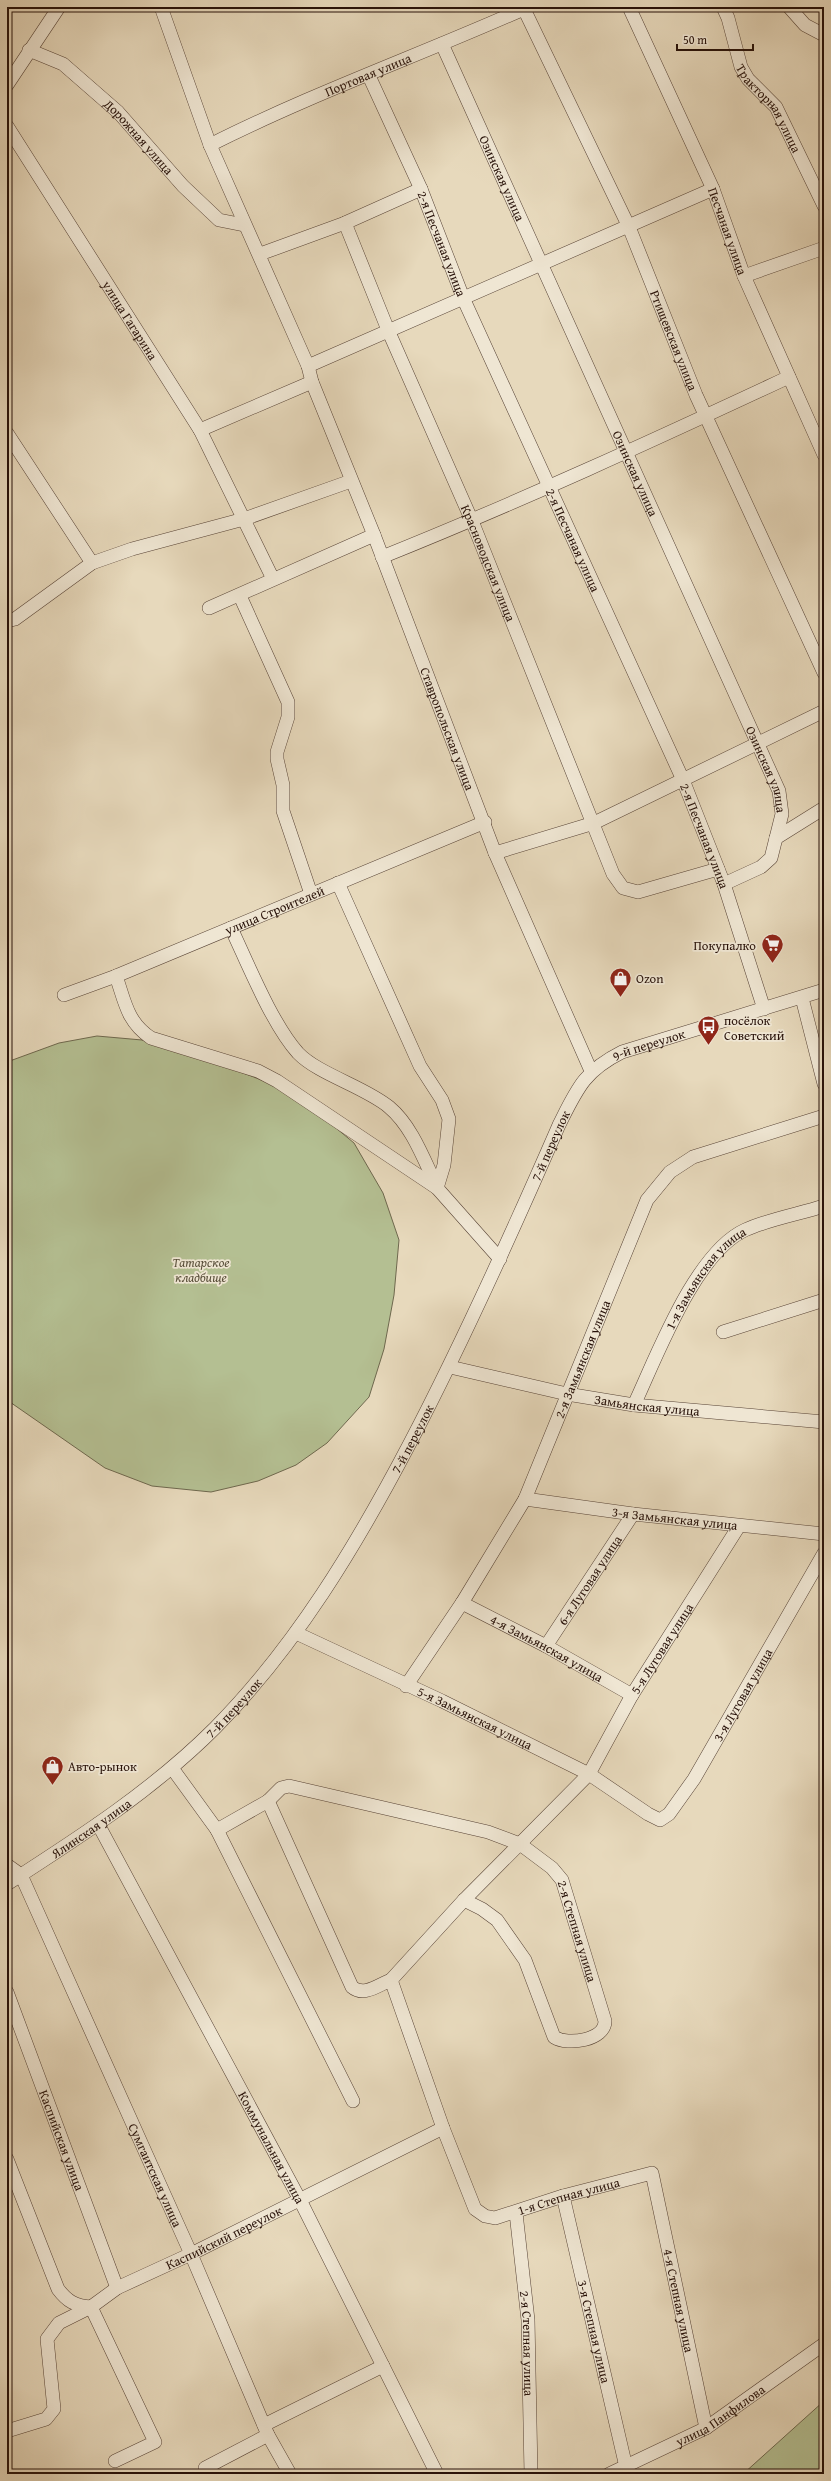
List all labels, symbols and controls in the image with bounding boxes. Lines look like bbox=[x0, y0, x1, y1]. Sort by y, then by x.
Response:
scale bar bbox=[677, 26, 753, 52]
text: 50 m bbox=[683, 31, 707, 48]
street label: Портовая улица bbox=[322, 48, 415, 101]
street label: Тракторная улица bbox=[731, 60, 806, 157]
street label: Дорожная улица bbox=[99, 94, 178, 180]
street label: Озинская улица bbox=[474, 132, 530, 225]
street label: Песчаная улица bbox=[703, 185, 752, 278]
street label: 2-я Песчаная улица bbox=[413, 188, 471, 300]
street label: улица Гагарина bbox=[97, 276, 163, 364]
street label: Ртищевская улица bbox=[645, 287, 703, 394]
street label: Озинская улица bbox=[608, 428, 663, 520]
street label: 2-я Песчаная улица bbox=[541, 485, 605, 596]
street label: Красноводская улица bbox=[456, 502, 520, 625]
street label: Ставропольская улица bbox=[415, 665, 480, 794]
street label: Озинская улица bbox=[741, 723, 791, 815]
street label: 2-я Песчаная улица bbox=[675, 780, 734, 892]
street label: улица Строителей bbox=[221, 881, 327, 940]
supermarket icon: Покупалко bbox=[759, 932, 785, 965]
place label: Покупалко bbox=[693, 936, 756, 955]
shop icon: Ozon bbox=[607, 965, 633, 998]
place label: Ozon bbox=[636, 969, 664, 988]
place label: посёлок Советский bbox=[724, 1011, 785, 1045]
bus stop icon: посёлок Советский bbox=[695, 1014, 721, 1047]
street label: 9-й переулок bbox=[609, 1024, 688, 1066]
street label: 7-й переулок bbox=[527, 1107, 575, 1184]
street label: 1-я Замьянская улица bbox=[661, 1222, 750, 1333]
park label: Татарское кладбище bbox=[172, 1253, 230, 1287]
street label: 2-я Замьянская улица bbox=[550, 1296, 616, 1421]
street label: Замьянская улица bbox=[593, 1390, 701, 1421]
street label: 7-й переулок bbox=[387, 1401, 438, 1477]
street label: 3-я Замьянская улица bbox=[611, 1502, 739, 1535]
street label: 6-я Луговая улица bbox=[553, 1531, 627, 1629]
street label: 5-я Луговая улица bbox=[626, 1599, 698, 1698]
street label: 4-я Замьянская улица bbox=[487, 1610, 607, 1687]
street label: 3-я Луговая улица bbox=[709, 1644, 778, 1745]
street label: 7-й переулок bbox=[202, 1674, 266, 1742]
street label: 5-я Замьянская улица bbox=[414, 1682, 536, 1755]
shop icon: Авто-рынок bbox=[40, 1753, 66, 1786]
place label: Авто-рынок bbox=[68, 1757, 137, 1776]
street label: Ялинская улица bbox=[47, 1794, 136, 1863]
street label: 2-я Степная улица bbox=[553, 1878, 602, 1985]
street label: Каспийская улица bbox=[34, 2087, 89, 2194]
street label: Коммунальная улица bbox=[233, 2088, 310, 2208]
street label: Сумгаитская улица bbox=[124, 2120, 187, 2231]
street label: 1-я Степная улица bbox=[515, 2173, 622, 2220]
street label: Каспийский переулок bbox=[163, 2201, 285, 2274]
street label: 4-я Степная улица bbox=[658, 2247, 699, 2355]
street label: 3-я Степная улица bbox=[573, 2278, 615, 2386]
street label: 2-я Степная улица bbox=[515, 2290, 538, 2397]
street label: улица Панфилова bbox=[672, 2380, 770, 2452]

